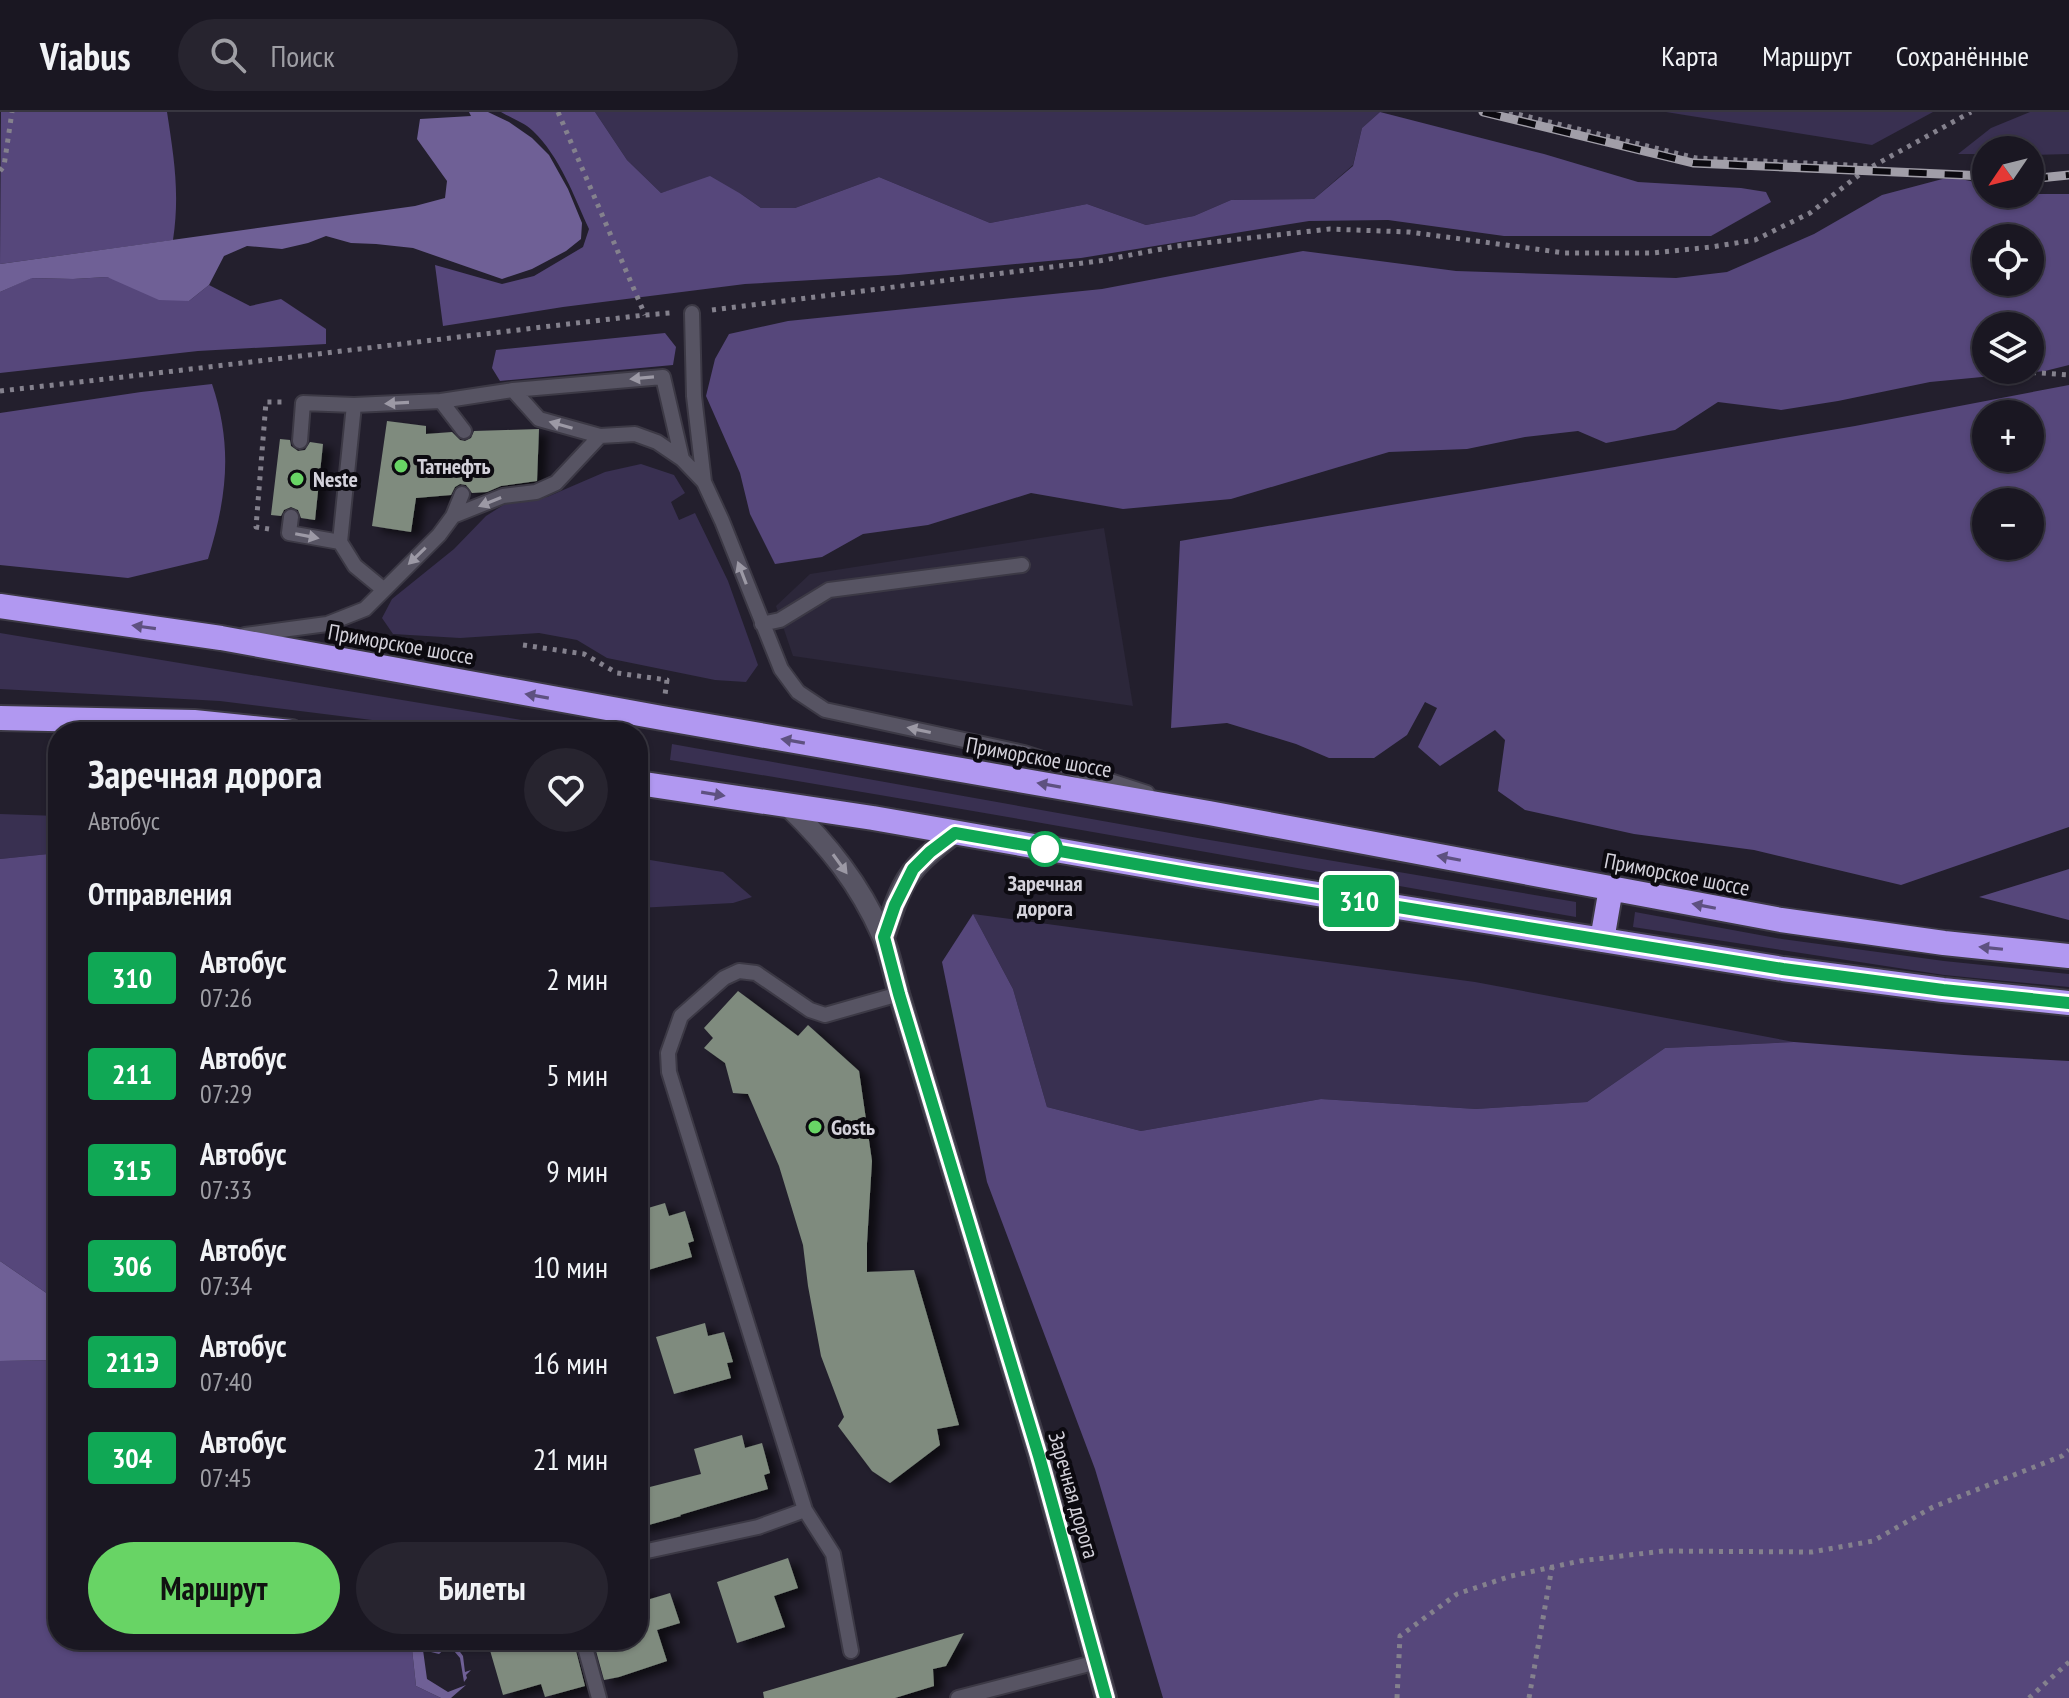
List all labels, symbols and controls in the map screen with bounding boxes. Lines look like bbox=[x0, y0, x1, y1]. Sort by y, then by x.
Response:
search box bbox=[178, 19, 738, 91]
text: Viabus bbox=[40, 31, 130, 80]
icon: search bbox=[206, 33, 250, 77]
text: Поиск bbox=[270, 36, 335, 75]
text: Карта bbox=[1661, 37, 1718, 74]
text: Маршрут bbox=[1762, 37, 1852, 74]
text: Сохранённые bbox=[1896, 37, 2029, 74]
north arrow bbox=[1972, 136, 2044, 208]
map controls bbox=[1972, 136, 2044, 560]
button: locate bbox=[1972, 224, 2044, 296]
button: layers bbox=[1972, 312, 2044, 384]
one-way arrow bbox=[629, 372, 654, 385]
one-way arrow bbox=[384, 397, 409, 410]
button: + bbox=[1972, 400, 2044, 472]
one-way arrow bbox=[548, 418, 572, 431]
place label: Татнефть bbox=[417, 452, 490, 480]
marker: Татнефть bbox=[392, 457, 410, 475]
place label: Neste bbox=[313, 465, 358, 493]
marker: Neste bbox=[288, 470, 306, 488]
button: − bbox=[1972, 488, 2044, 560]
one-way arrow bbox=[478, 496, 502, 509]
one-way arrow bbox=[294, 531, 319, 543]
one-way arrow bbox=[408, 546, 427, 565]
one-way arrow bbox=[735, 561, 748, 585]
street label: Приморское шоссе bbox=[326, 617, 476, 671]
one-way arrow bbox=[131, 620, 156, 633]
one-way arrow bbox=[524, 689, 549, 701]
one-way arrow bbox=[906, 723, 931, 736]
street label: Приморское шоссе bbox=[964, 730, 1114, 784]
one-way arrow bbox=[780, 734, 805, 747]
button: heart bbox=[524, 748, 608, 832]
text: Заречная дорога bbox=[88, 749, 322, 798]
one-way arrow bbox=[1036, 778, 1061, 791]
one-way arrow bbox=[701, 789, 726, 801]
text: Автобус bbox=[88, 804, 160, 837]
marker: Заречная дорога bbox=[1028, 832, 1062, 866]
street label: Приморское шоссе bbox=[1602, 846, 1752, 902]
one-way arrow bbox=[1436, 851, 1461, 863]
one-way arrow bbox=[832, 853, 848, 874]
place label: Заречная дорога bbox=[1007, 869, 1083, 922]
text: Отправления bbox=[88, 874, 232, 913]
line badge: 310 bbox=[1313, 875, 1405, 927]
text: 310 bbox=[1339, 882, 1379, 919]
one-way arrow bbox=[1692, 899, 1717, 911]
one-way arrow bbox=[1978, 941, 2003, 954]
text: Автобус bbox=[200, 942, 287, 981]
text: 310 bbox=[112, 959, 152, 996]
text: 2 мин bbox=[546, 959, 608, 998]
text: 07:26 bbox=[200, 981, 252, 1014]
text: Автобус bbox=[200, 1038, 287, 1077]
text: 211 bbox=[112, 1055, 152, 1092]
text: 5 мин bbox=[546, 1055, 608, 1094]
text: 07:29 bbox=[200, 1077, 252, 1110]
place label: Gostь bbox=[831, 1113, 875, 1141]
marker: Gostь bbox=[806, 1118, 824, 1136]
text: Автобус bbox=[200, 1134, 287, 1173]
text: 315 bbox=[112, 1151, 152, 1188]
text: 9 мин bbox=[546, 1151, 608, 1190]
text: 07:33 bbox=[200, 1173, 252, 1206]
text: Автобус bbox=[200, 1230, 287, 1269]
text: 306 bbox=[112, 1247, 152, 1284]
text: 10 мин bbox=[533, 1247, 608, 1286]
text: 07:34 bbox=[200, 1269, 252, 1302]
text: Автобус bbox=[200, 1326, 287, 1365]
text: 211Э bbox=[105, 1343, 159, 1380]
text: 16 мин bbox=[533, 1343, 608, 1382]
text: 07:40 bbox=[200, 1365, 252, 1398]
text: Автобус bbox=[200, 1422, 287, 1461]
street label: Заречная дорога bbox=[1043, 1428, 1105, 1562]
text: 304 bbox=[112, 1439, 152, 1476]
text: 21 мин bbox=[533, 1439, 608, 1478]
text: 07:45 bbox=[200, 1461, 252, 1494]
button: Маршрут bbox=[88, 1542, 340, 1634]
button: Билеты bbox=[356, 1542, 608, 1634]

